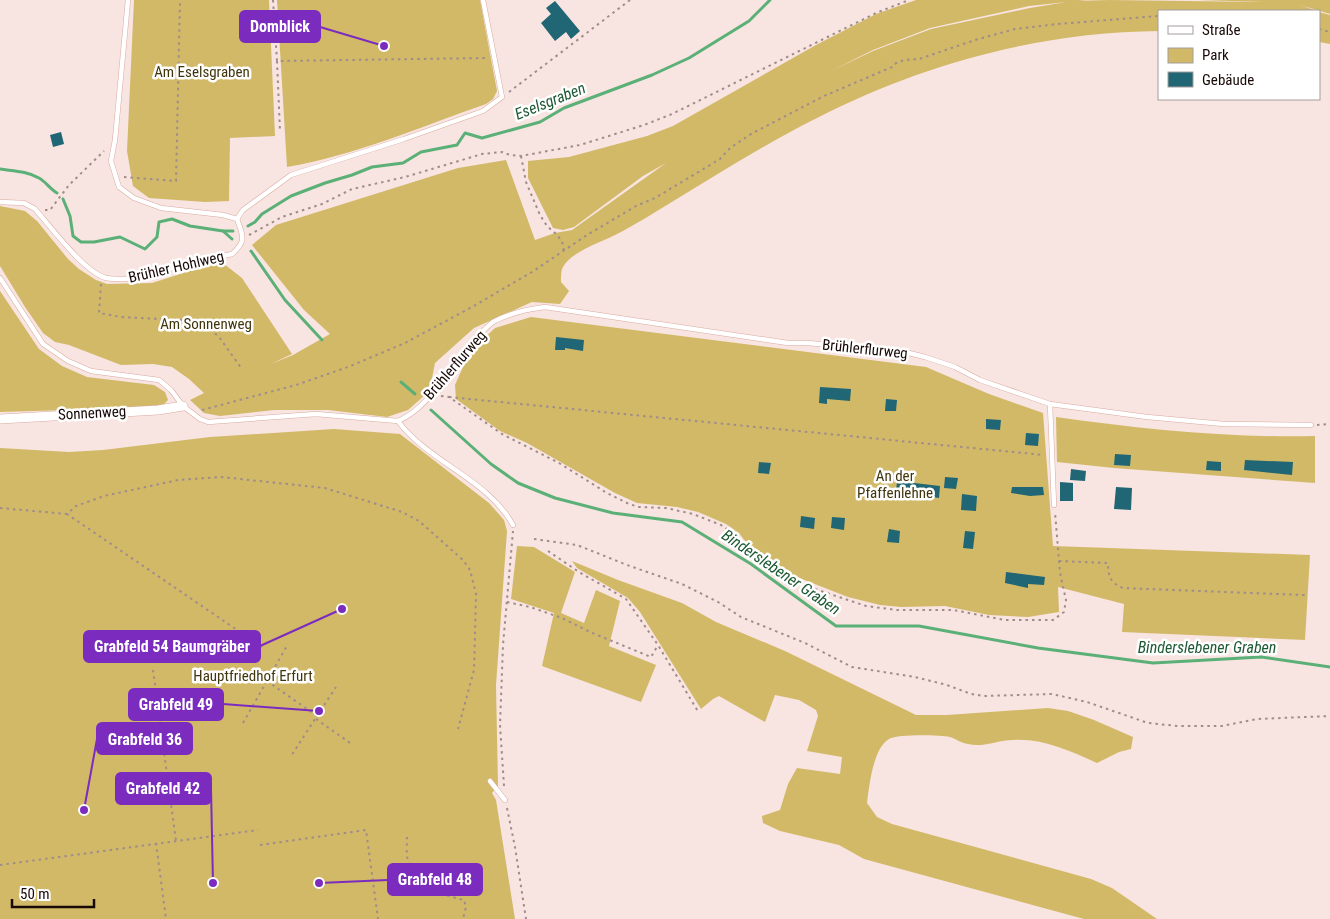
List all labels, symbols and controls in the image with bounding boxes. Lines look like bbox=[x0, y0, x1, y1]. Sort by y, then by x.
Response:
legend bbox=[1158, 10, 1320, 100]
callout: Domblick bbox=[240, 11, 320, 42]
text: Domblick bbox=[250, 17, 310, 36]
text: Straße bbox=[1202, 21, 1241, 39]
text: Park bbox=[1202, 46, 1229, 64]
park label: Am Eselsgraben bbox=[154, 63, 250, 81]
text: Gebäude bbox=[1202, 71, 1254, 89]
water label: Eselsgraben bbox=[512, 78, 588, 124]
street label: Brühler Hohlweg bbox=[127, 247, 225, 287]
park label: Am Sonnenweg bbox=[160, 315, 252, 333]
street label: Brühlerflurweg bbox=[420, 327, 490, 403]
street label: Brühlerflurweg bbox=[821, 336, 909, 362]
street label: Sonnenweg bbox=[57, 402, 127, 424]
park label: An der Pfaffenlehne bbox=[857, 467, 933, 502]
water label: Binderslebener Graben bbox=[718, 525, 844, 619]
callout: Grabfeld 54 Baumgräber bbox=[84, 631, 260, 662]
text: Grabfeld 54 Baumgräber bbox=[94, 637, 250, 656]
water label: Binderslebener Graben bbox=[1138, 638, 1276, 657]
park label: Hauptfriedhof Erfurt bbox=[193, 667, 313, 685]
callout: Grabfeld 49 bbox=[129, 689, 223, 720]
text: Grabfeld 49 bbox=[139, 695, 213, 714]
callout: Grabfeld 36 bbox=[97, 723, 192, 754]
text: Grabfeld 36 bbox=[108, 730, 182, 749]
callout: Grabfeld 42 bbox=[116, 773, 211, 804]
text: Grabfeld 42 bbox=[126, 779, 200, 798]
callout: Grabfeld 48 bbox=[388, 864, 482, 895]
text: Grabfeld 48 bbox=[398, 870, 472, 889]
scale bar bbox=[12, 876, 95, 908]
text: 50 m bbox=[20, 885, 50, 903]

